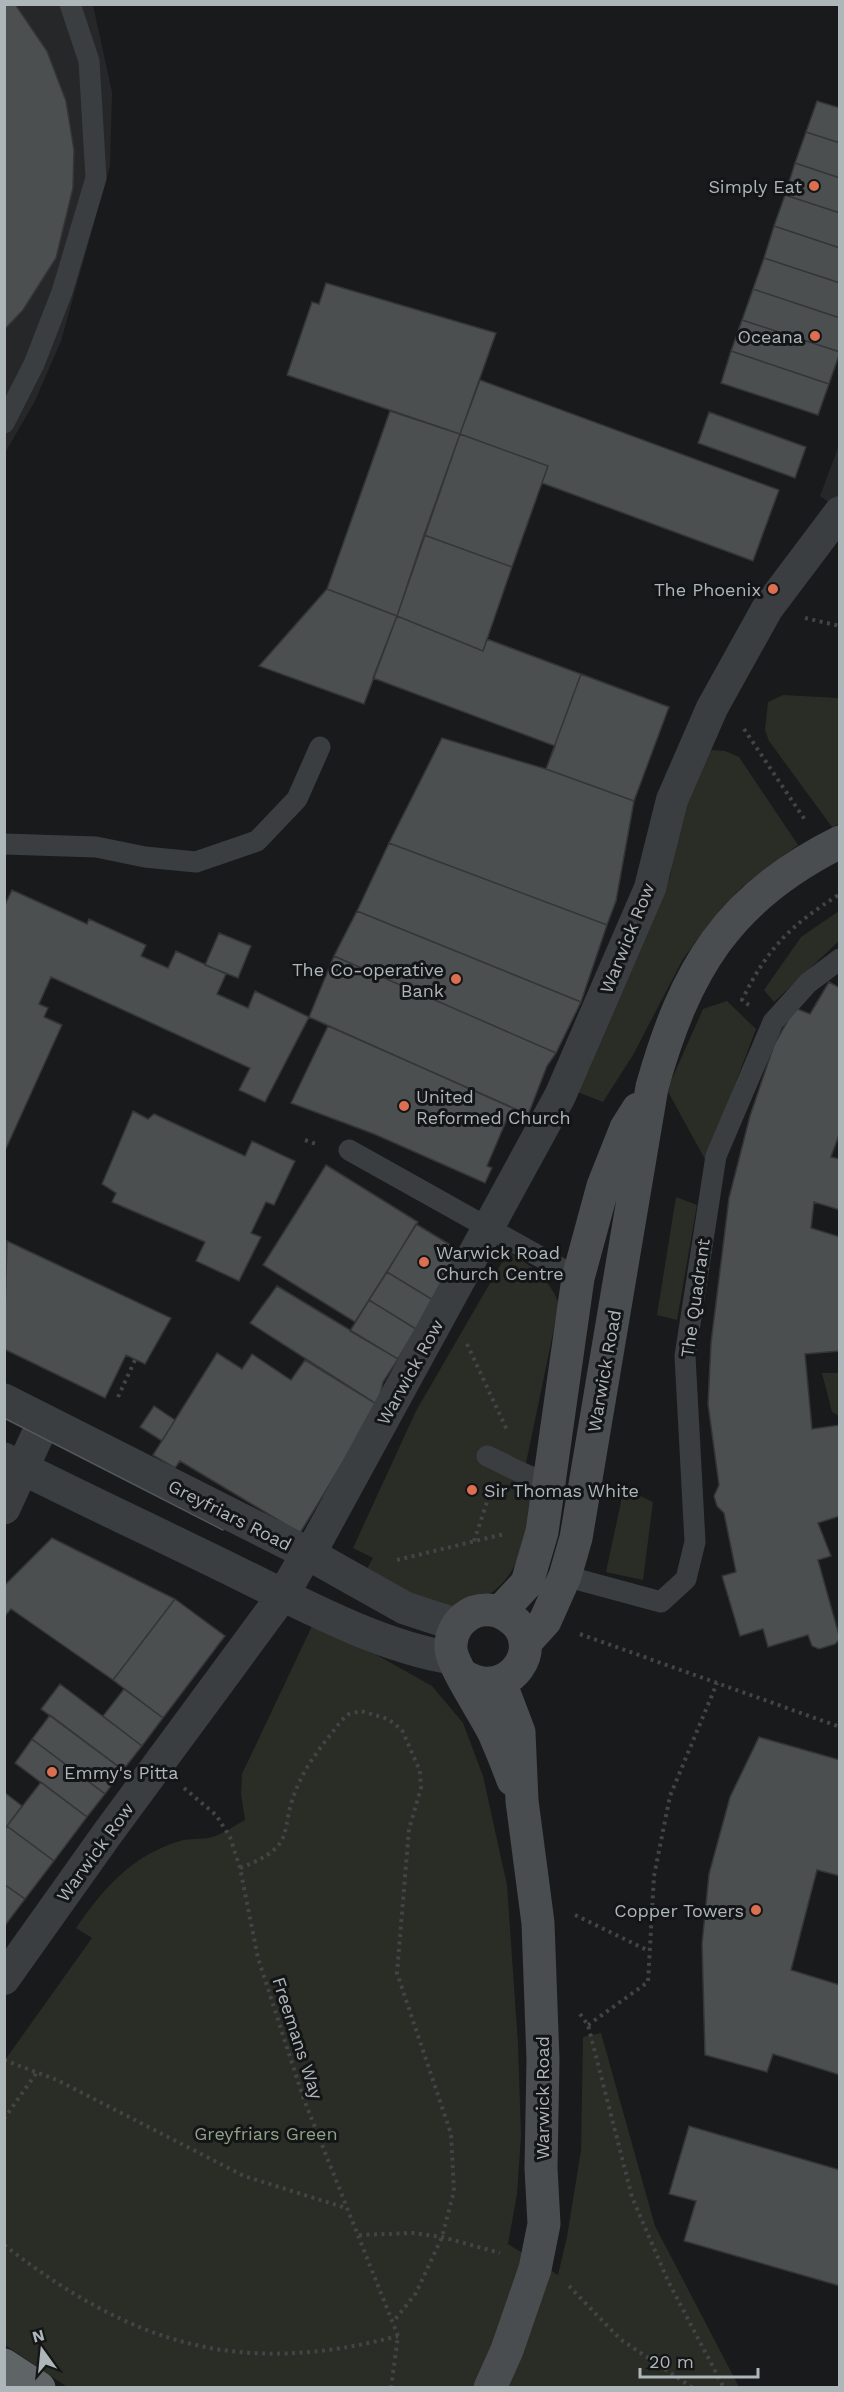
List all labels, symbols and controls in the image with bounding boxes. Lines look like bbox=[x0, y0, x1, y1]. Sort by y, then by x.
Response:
place label: Simply Eat bbox=[708, 176, 802, 197]
marker: Simply Eat bbox=[807, 179, 821, 193]
place label: Oceana bbox=[738, 326, 803, 347]
marker: Oceana bbox=[808, 329, 822, 343]
place label: The Phoenix bbox=[654, 579, 761, 600]
marker: The Phoenix bbox=[766, 582, 780, 596]
street label: Warwick Row bbox=[595, 880, 659, 996]
place label: The Co-operative Bank bbox=[292, 959, 444, 1001]
marker: The Co-operative Bank bbox=[449, 972, 463, 986]
place label: United Reformed Church bbox=[416, 1086, 571, 1128]
marker: United Reformed Church bbox=[397, 1099, 411, 1113]
street label: The Quadrant bbox=[676, 1237, 714, 1359]
place label: Warwick Road Church Centre bbox=[436, 1242, 564, 1284]
marker: Warwick Road Church Centre bbox=[417, 1255, 431, 1269]
street label: Warwick Road bbox=[583, 1308, 625, 1434]
street label: Warwick Row bbox=[372, 1316, 448, 1428]
street label: Greyfriars Road bbox=[165, 1475, 295, 1555]
place label: Sir Thomas White bbox=[484, 1480, 639, 1501]
marker: Sir Thomas White bbox=[465, 1483, 479, 1497]
place label: Emmy's Pitta bbox=[64, 1762, 178, 1783]
marker: Emmy's Pitta bbox=[45, 1765, 59, 1779]
street label: Warwick Row bbox=[52, 1798, 138, 1906]
place label: Copper Towers bbox=[614, 1900, 744, 1921]
marker: Copper Towers bbox=[749, 1903, 763, 1917]
street label: Freemans Way bbox=[268, 1974, 328, 2102]
street label: Warwick Road bbox=[532, 2036, 553, 2160]
park label: Greyfriars Green bbox=[194, 2123, 338, 2144]
north arrow bbox=[12, 2320, 72, 2380]
text: N bbox=[30, 2325, 46, 2347]
scale bar bbox=[640, 2341, 758, 2379]
text: 20 m bbox=[649, 2351, 694, 2372]

